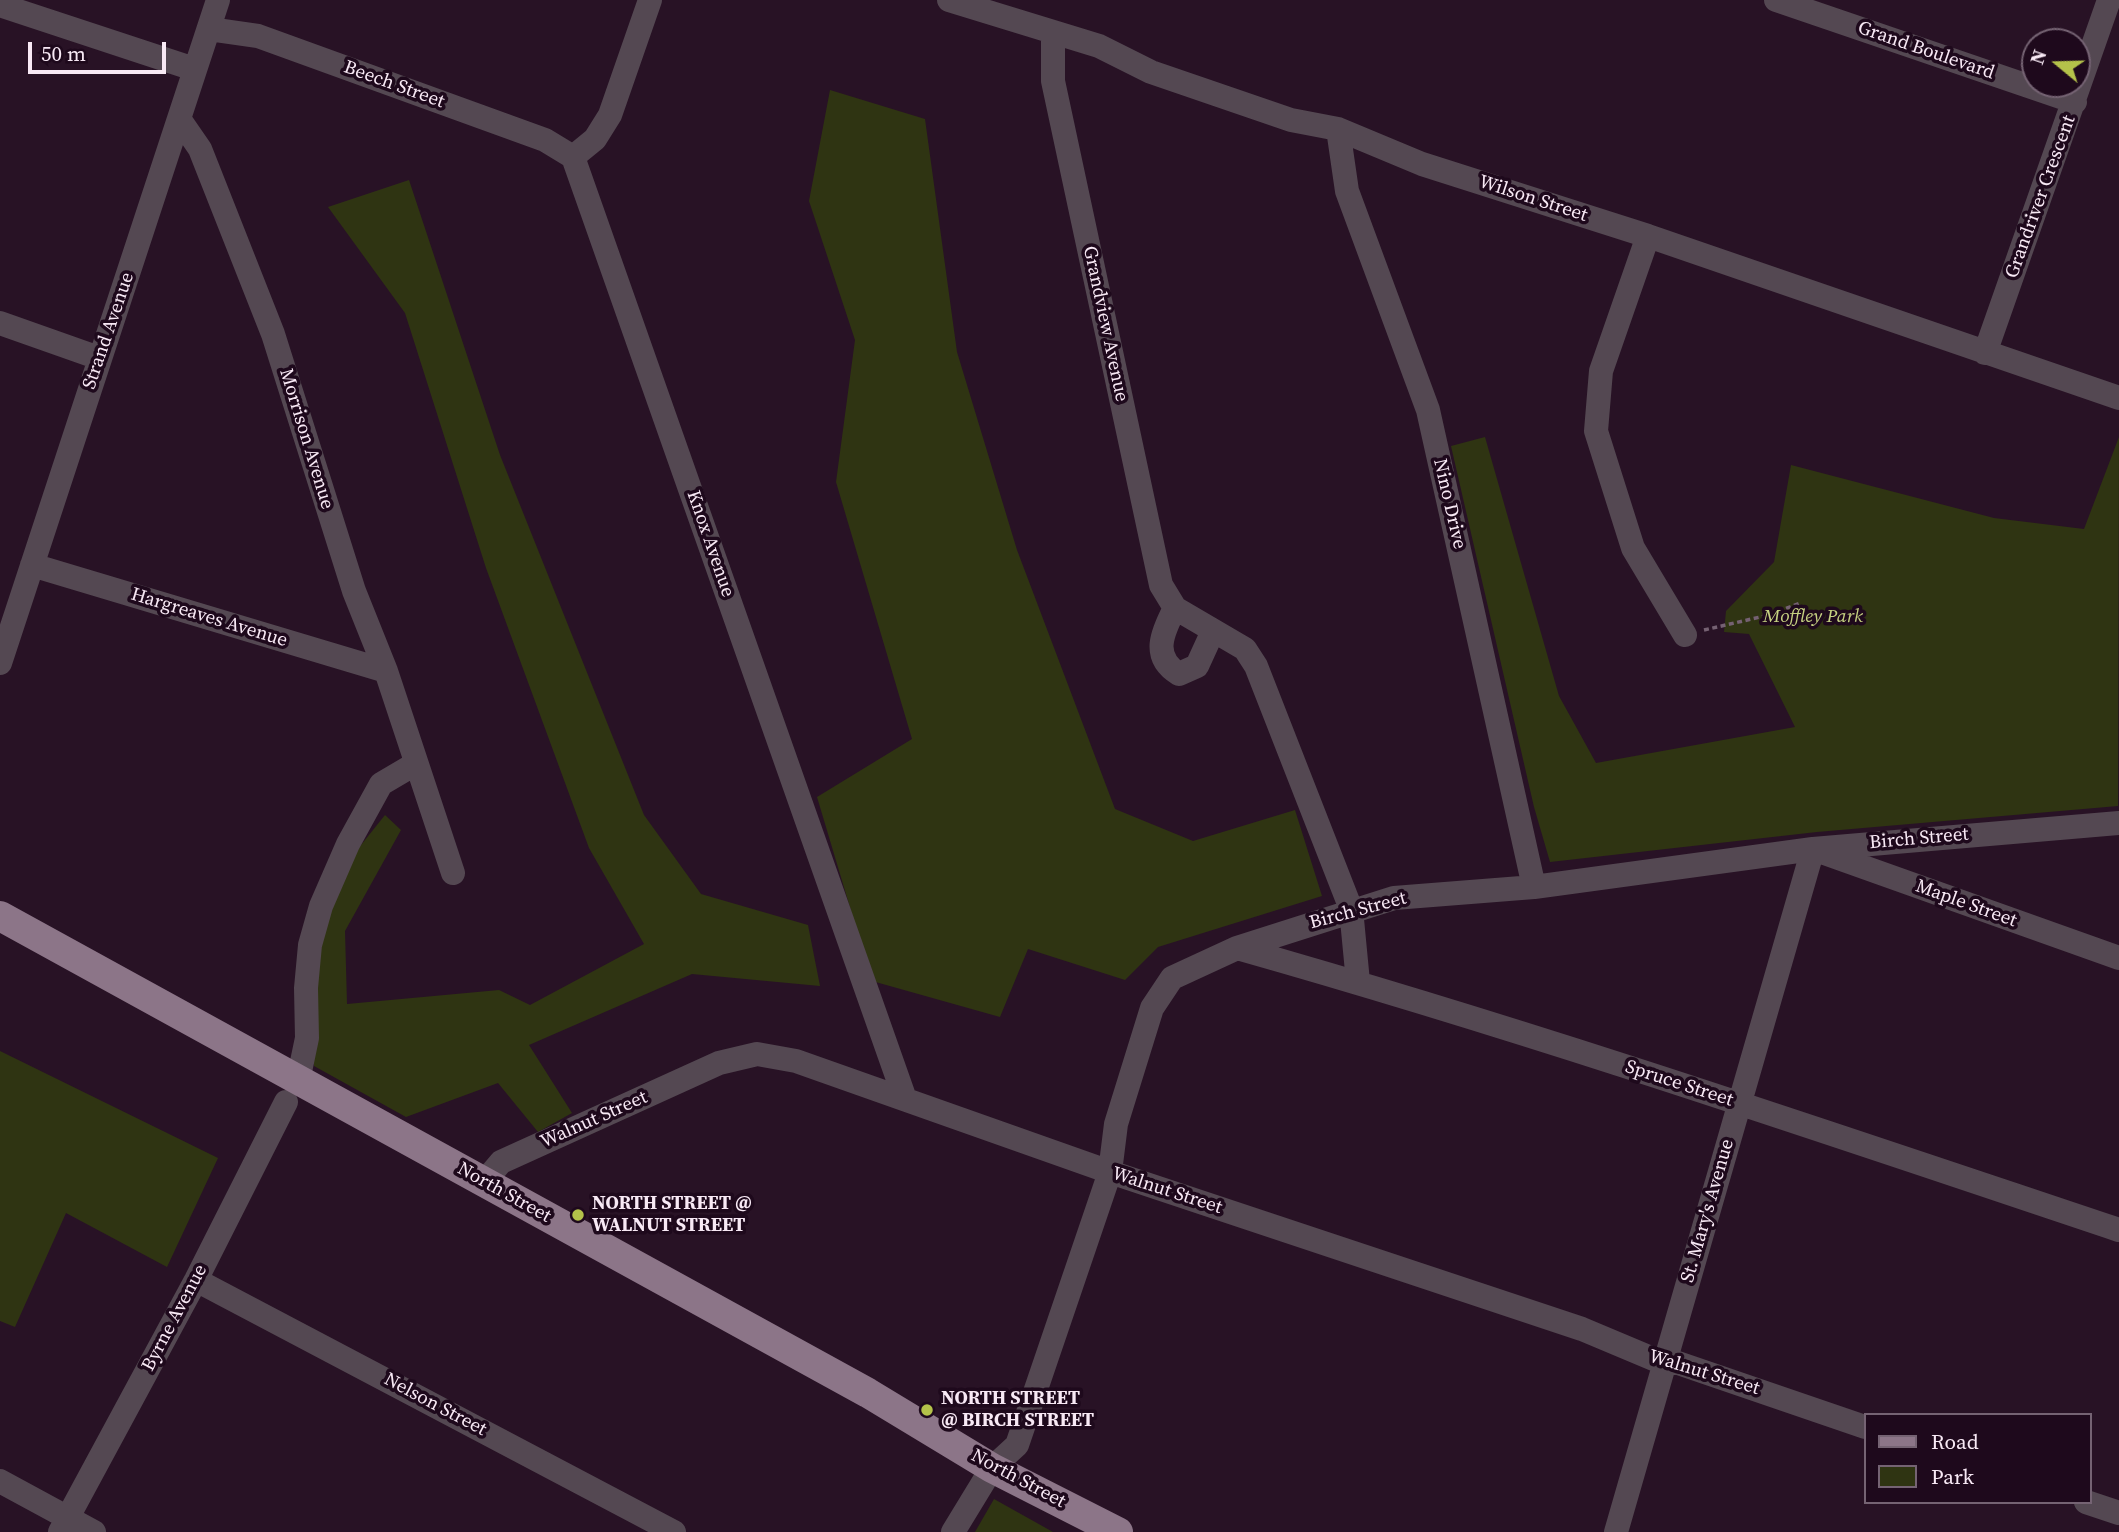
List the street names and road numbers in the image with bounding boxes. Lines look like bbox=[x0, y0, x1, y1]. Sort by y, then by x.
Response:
street label: Grand Boulevard bbox=[1855, 17, 1997, 85]
street label: Beech Street bbox=[341, 56, 447, 114]
street label: Grandriver Crescent bbox=[2001, 112, 2081, 282]
street label: Wilson Street bbox=[1476, 171, 1590, 227]
street label: Grandview Avenue bbox=[1077, 244, 1133, 404]
street label: Strand Avenue bbox=[78, 270, 140, 392]
street label: Morrison Avenue bbox=[274, 366, 338, 512]
street label: Nino Drive bbox=[1428, 457, 1470, 551]
street label: Knox Avenue bbox=[681, 488, 739, 600]
street label: Hargreaves Avenue bbox=[128, 583, 290, 653]
street label: Birch Street bbox=[1868, 823, 1970, 855]
street label: Maple Street bbox=[1912, 875, 2020, 933]
street label: Birch Street bbox=[1307, 887, 1409, 935]
street label: Spruce Street bbox=[1622, 1056, 1736, 1112]
street label: Walnut Street bbox=[537, 1086, 651, 1154]
street label: St. Mary's Avenue bbox=[1677, 1137, 1739, 1285]
street label: North Street bbox=[453, 1158, 555, 1228]
street label: Walnut Street bbox=[1109, 1162, 1225, 1220]
street label: Byrne Avenue bbox=[137, 1261, 213, 1375]
street label: Walnut Street bbox=[1646, 1345, 1762, 1401]
street label: Nelson Street bbox=[380, 1368, 490, 1442]
street label: North Street bbox=[967, 1445, 1069, 1513]

